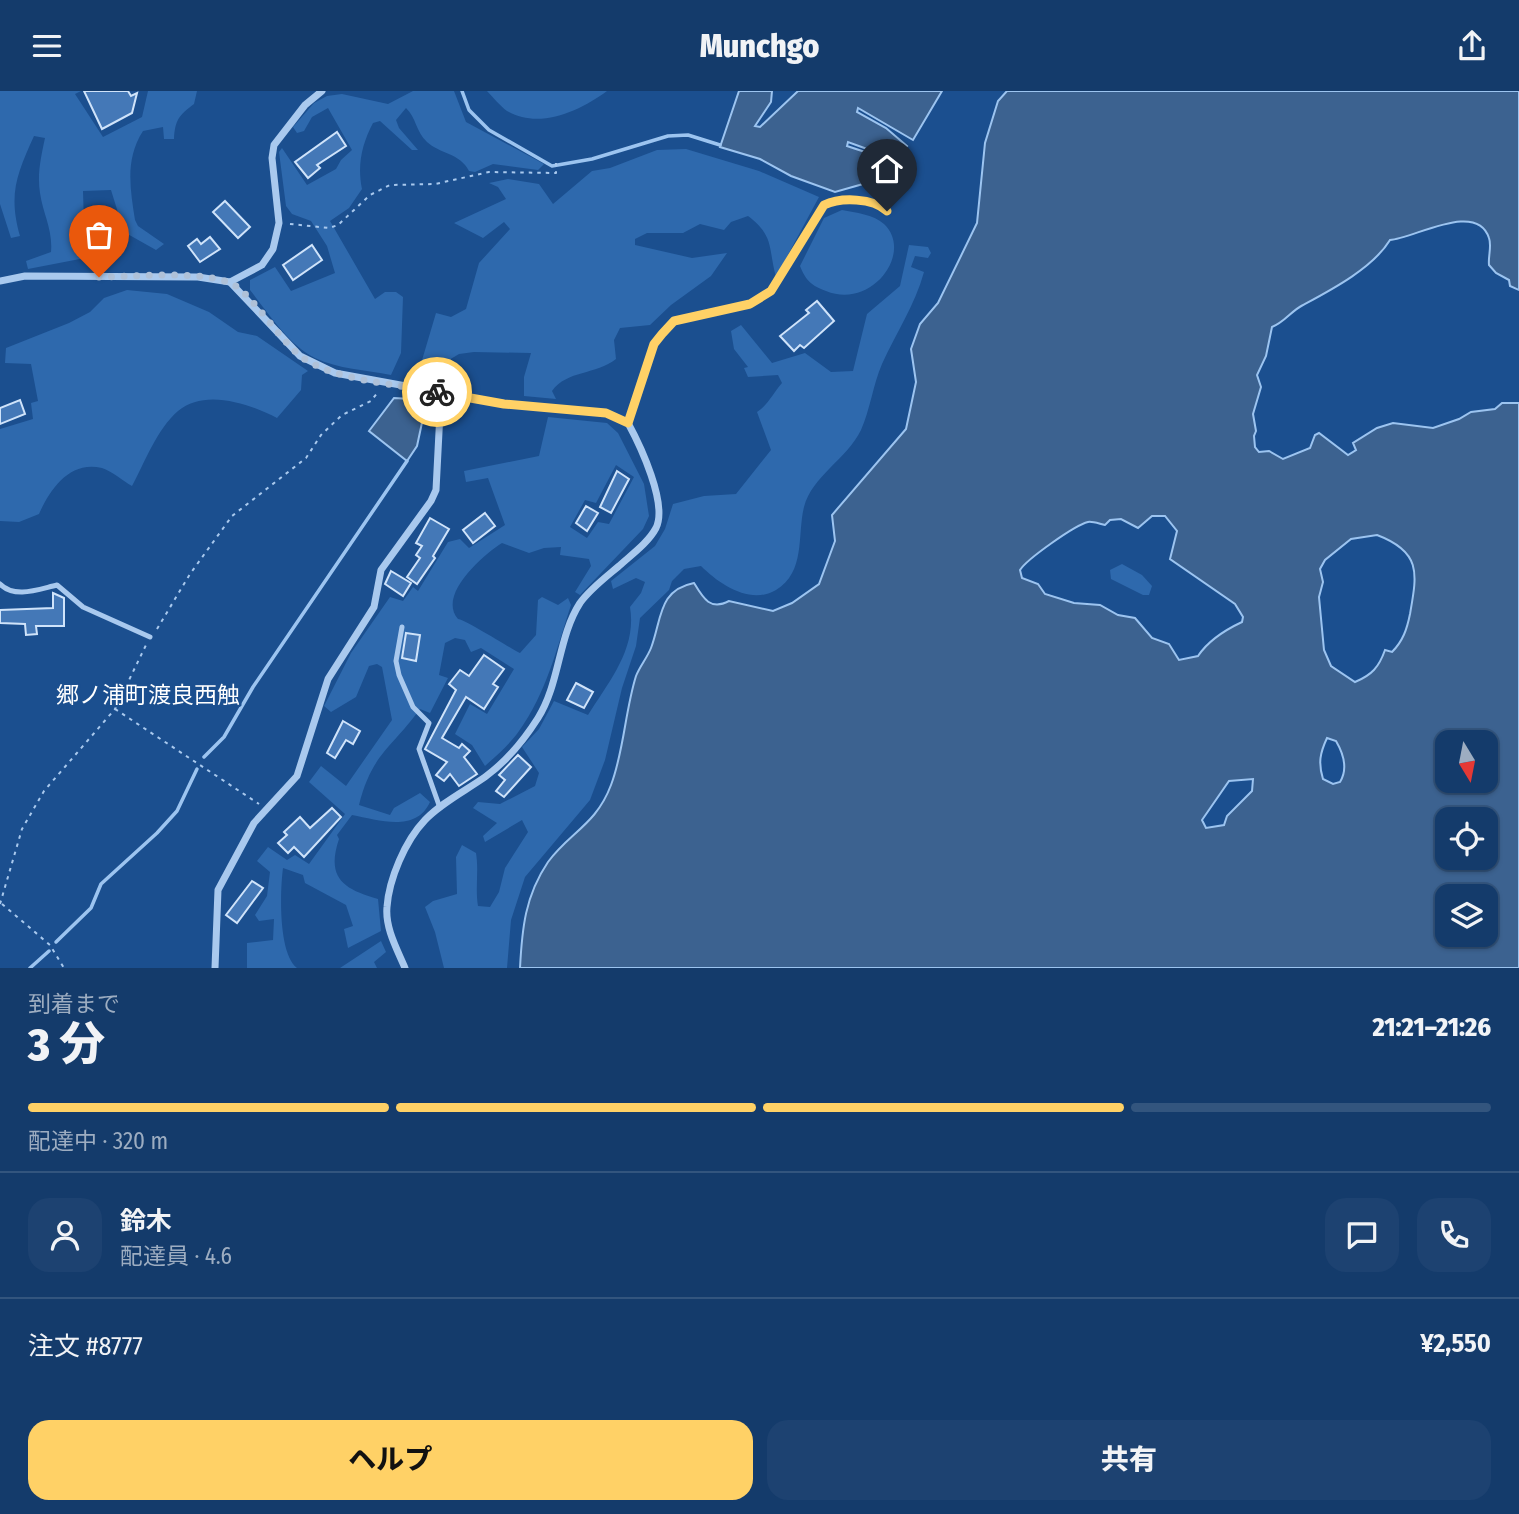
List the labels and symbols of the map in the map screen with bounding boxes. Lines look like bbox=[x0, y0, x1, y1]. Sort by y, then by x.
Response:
pin bbox=[857, 139, 917, 211]
pin bbox=[69, 205, 129, 277]
courier bbox=[402, 357, 472, 427]
district label: 郷ノ浦町渡良西触 bbox=[56, 681, 240, 709]
north arrow bbox=[1435, 730, 1498, 793]

